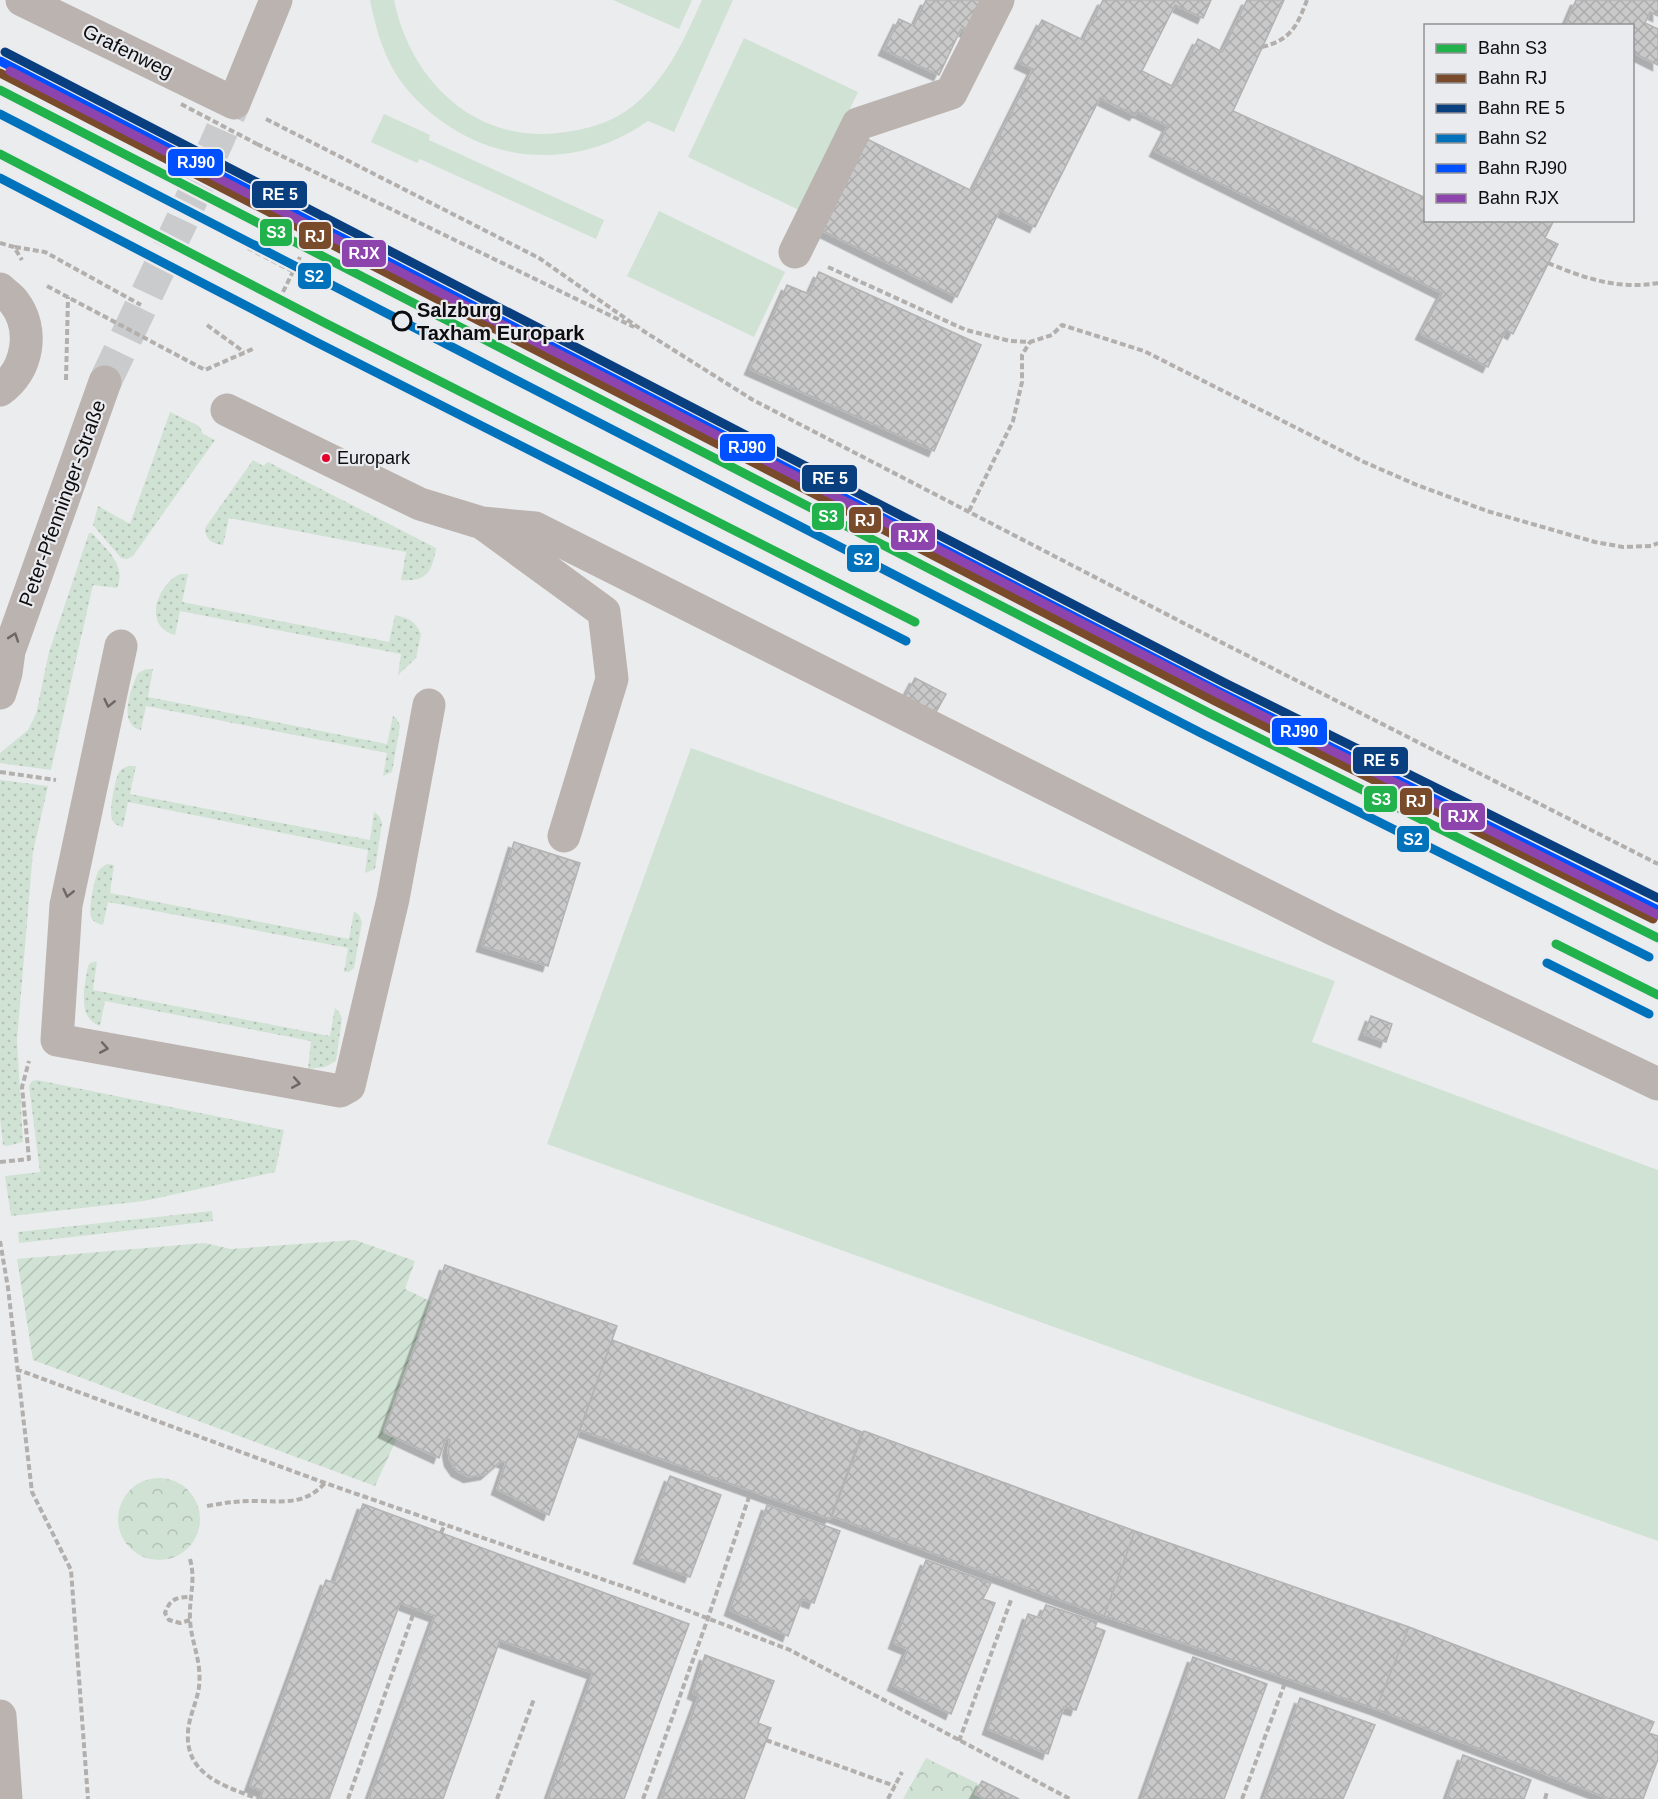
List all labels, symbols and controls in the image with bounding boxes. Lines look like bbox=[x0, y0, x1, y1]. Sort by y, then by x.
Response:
street label: Grafenweg bbox=[79, 20, 177, 82]
legend bbox=[1424, 24, 1634, 222]
text: Bahn S3 bbox=[1478, 38, 1547, 58]
text: Bahn RJ bbox=[1478, 68, 1547, 88]
text: Bahn RE 5 bbox=[1478, 98, 1565, 118]
text: Bahn S2 bbox=[1478, 128, 1547, 148]
line badge: RJ90 bbox=[167, 148, 224, 177]
text: RJ90 bbox=[177, 154, 215, 171]
text: Bahn RJ90 bbox=[1478, 158, 1567, 178]
line badge: RE 5 bbox=[251, 180, 308, 209]
text: RE 5 bbox=[262, 186, 298, 203]
text: Bahn RJX bbox=[1478, 188, 1559, 208]
line badge: S3 bbox=[259, 218, 293, 247]
line badge: RJ bbox=[298, 221, 332, 250]
text: S3 bbox=[266, 224, 286, 241]
text: RJ bbox=[305, 228, 325, 245]
line badge: RJX bbox=[341, 239, 387, 268]
text: RJX bbox=[348, 245, 380, 262]
line badge: S2 bbox=[297, 262, 332, 290]
text: S2 bbox=[304, 268, 324, 285]
place label: Salzburg Taxham Europark bbox=[417, 299, 585, 344]
marker: Salzburg Taxham Europark bbox=[392, 311, 412, 331]
street label: Peter-Pfenninger-Straße bbox=[14, 397, 110, 609]
line badge: RJ90 bbox=[719, 433, 776, 462]
text: RJ90 bbox=[728, 439, 766, 456]
place label: Europark bbox=[337, 448, 411, 468]
marker: Europark bbox=[320, 452, 332, 464]
line badge: RE 5 bbox=[801, 464, 858, 493]
text: RE 5 bbox=[812, 470, 848, 487]
line badge: S3 bbox=[811, 502, 845, 531]
line badge: RJ bbox=[848, 506, 882, 534]
text: S3 bbox=[818, 508, 838, 525]
text: RJ bbox=[855, 512, 875, 529]
line badge: RJX bbox=[890, 522, 936, 551]
text: RJX bbox=[897, 528, 929, 545]
line badge: S2 bbox=[846, 544, 880, 573]
text: S2 bbox=[853, 551, 873, 568]
one-way arrow bbox=[6, 632, 19, 643]
one-way arrow bbox=[103, 697, 116, 707]
line badge: RJ90 bbox=[1271, 717, 1328, 746]
text: RJ90 bbox=[1280, 723, 1318, 740]
line badge: RE 5 bbox=[1352, 746, 1409, 775]
text: RE 5 bbox=[1363, 752, 1399, 769]
line badge: S3 bbox=[1363, 785, 1398, 813]
line badge: RJ bbox=[1399, 787, 1433, 816]
text: S3 bbox=[1371, 791, 1391, 808]
text: RJ bbox=[1406, 793, 1426, 810]
line badge: RJX bbox=[1440, 802, 1486, 831]
text: RJX bbox=[1447, 808, 1479, 825]
line badge: S2 bbox=[1396, 825, 1430, 853]
text: S2 bbox=[1403, 831, 1423, 848]
one-way arrow bbox=[63, 888, 76, 898]
one-way arrow bbox=[99, 1041, 109, 1054]
one-way arrow bbox=[290, 1076, 300, 1089]

